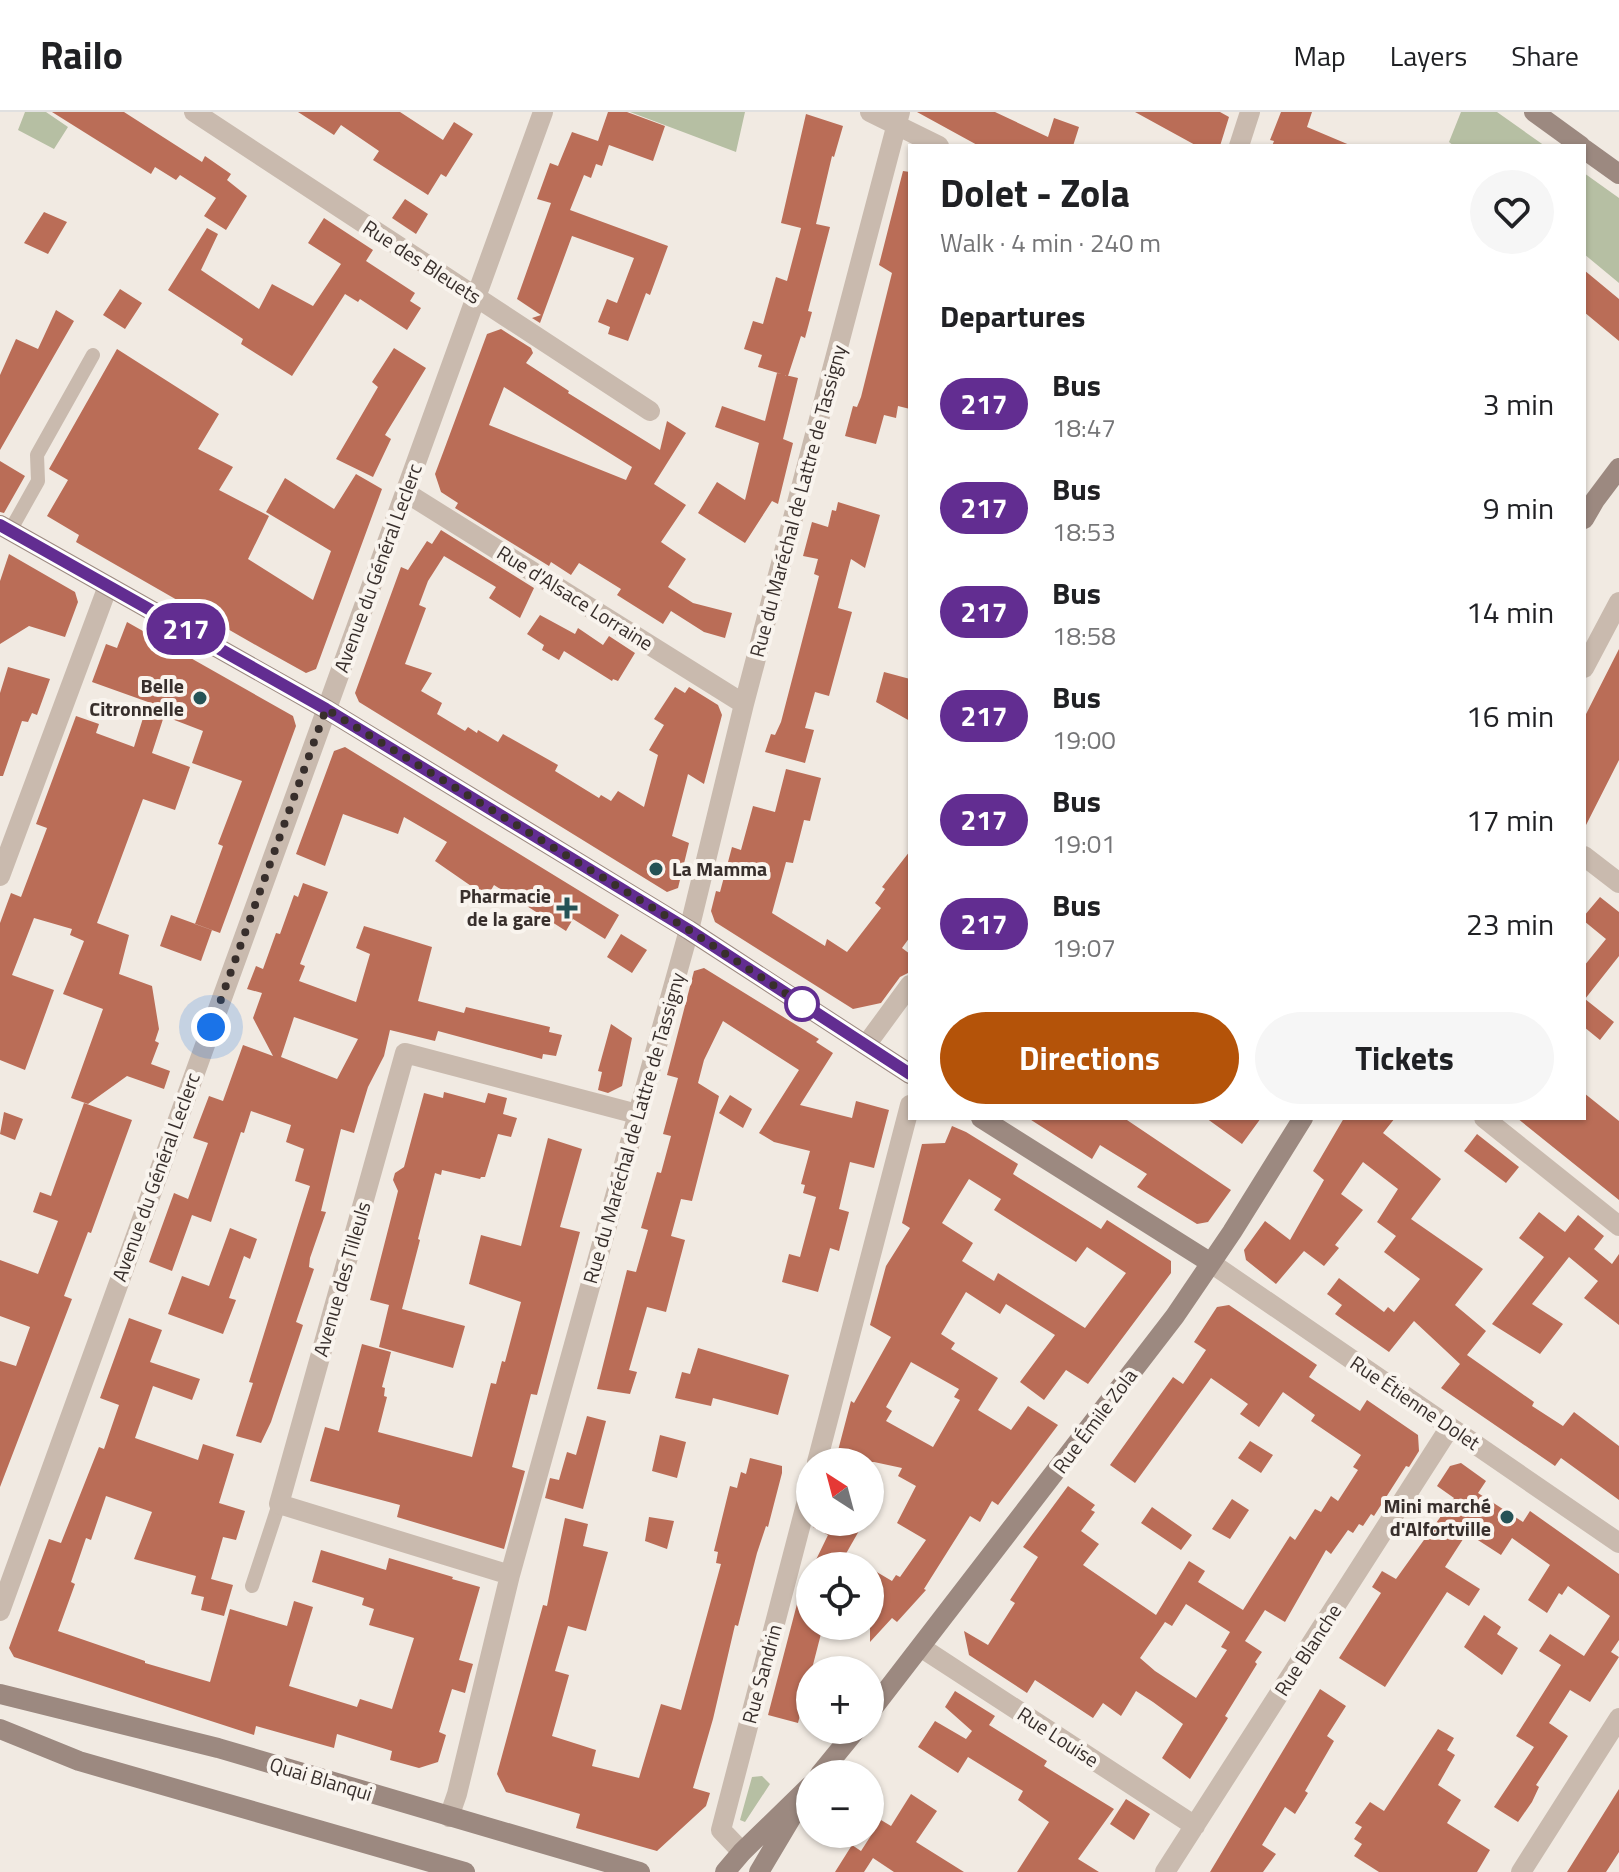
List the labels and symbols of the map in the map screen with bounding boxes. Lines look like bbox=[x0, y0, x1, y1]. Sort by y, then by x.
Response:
street label: Rue des Bleuets bbox=[357, 212, 488, 312]
street label: Rue du Maréchal de Lattre de Tassigny bbox=[741, 341, 854, 661]
street label: Avenue du Général Leclerc bbox=[325, 459, 430, 677]
street label: Rue d'Alsace Lorraine bbox=[491, 537, 660, 658]
line badge: 217 bbox=[140, 603, 232, 655]
place label: Belle Citronnelle bbox=[89, 670, 184, 724]
marker: Belle Citronnelle bbox=[191, 689, 209, 707]
place label: La Mamma bbox=[672, 853, 767, 884]
marker: La Mamma bbox=[647, 860, 665, 878]
place label: Pharmacie de la gare bbox=[459, 880, 551, 934]
marker: Pharmacie de la gare bbox=[558, 899, 576, 917]
street label: Rue du Maréchal de Lattre de Tassigny bbox=[574, 968, 693, 1287]
unlabelled marker bbox=[785, 987, 819, 1021]
your location bbox=[191, 1007, 231, 1047]
street label: Avenue du Général Leclerc bbox=[103, 1068, 208, 1286]
street label: Avenue des Tilleuls bbox=[305, 1198, 378, 1360]
street label: Rue Étienne Dolet bbox=[1344, 1348, 1487, 1458]
street label: Rue Émile Zola bbox=[1045, 1362, 1144, 1480]
north arrow bbox=[796, 1448, 884, 1536]
place label: Mini marché d'Alfortville bbox=[1383, 1490, 1491, 1544]
marker: Mini marché d'Alfortville bbox=[1498, 1508, 1516, 1526]
street label: Rue Blanche bbox=[1266, 1597, 1349, 1702]
street label: Rue Sandrin bbox=[733, 1621, 790, 1727]
street label: Rue Louise bbox=[1011, 1699, 1105, 1775]
street label: Quai Blanqui bbox=[266, 1748, 376, 1809]

